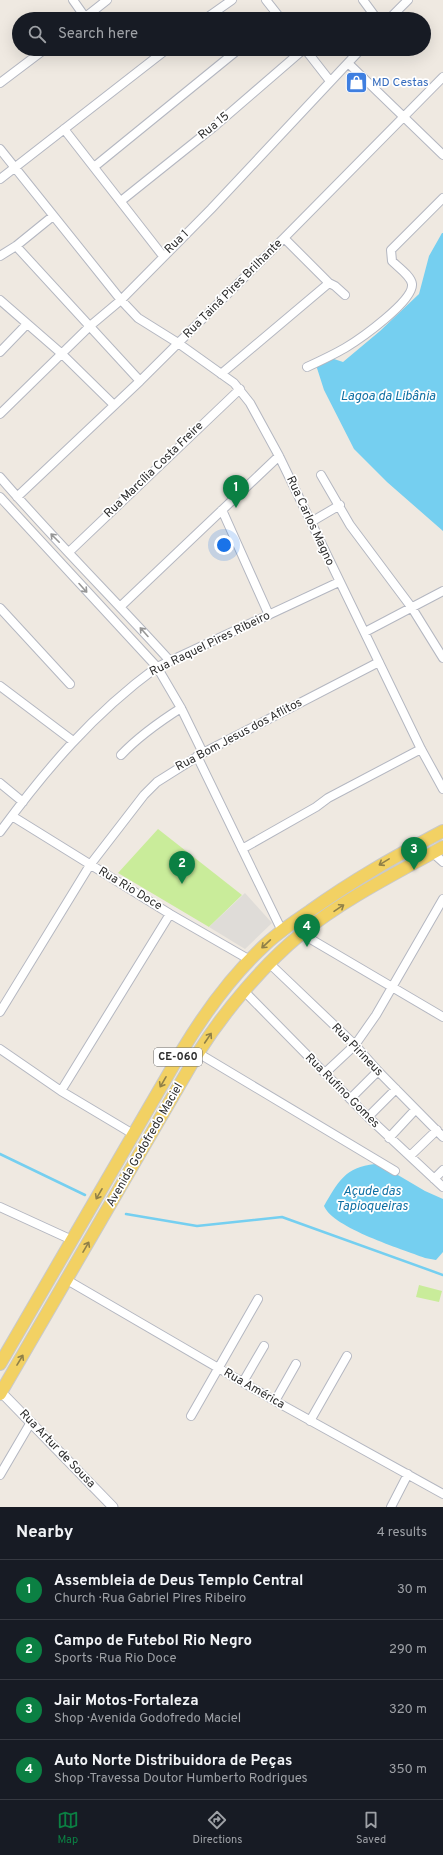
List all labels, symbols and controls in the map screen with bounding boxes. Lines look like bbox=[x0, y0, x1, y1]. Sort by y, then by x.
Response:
search box bbox=[12, 12, 431, 56]
icon: search bbox=[26, 23, 48, 45]
text: Search here bbox=[58, 25, 138, 44]
shop icon: MD Cestas bbox=[344, 70, 370, 96]
place label: MD Cestas bbox=[372, 75, 429, 91]
street label: Rua 15 bbox=[195, 109, 233, 143]
street label: Rua 1 bbox=[161, 226, 193, 258]
street label: Rua Tainá Pires Brilhante bbox=[180, 236, 286, 342]
water label: Lagoa da Libânia bbox=[340, 389, 436, 405]
street label: Rua Marcília Costa Freire bbox=[101, 418, 207, 522]
street label: Rua Carlos Magno bbox=[282, 474, 338, 569]
pin: 1 bbox=[223, 475, 249, 508]
one-way arrow bbox=[50, 533, 60, 543]
your location bbox=[214, 535, 234, 555]
one-way arrow bbox=[78, 583, 87, 593]
street label: Rua Raquel Pires Ribeiro bbox=[147, 608, 273, 680]
one-way arrow bbox=[139, 627, 149, 637]
street label: Rua Bom Jesus dos Aflitos bbox=[173, 695, 305, 775]
pin: 3 bbox=[401, 837, 427, 870]
pin: 2 bbox=[169, 851, 195, 884]
one-way arrow bbox=[378, 859, 390, 867]
street label: Rua Rio Doce bbox=[95, 864, 165, 914]
one-way arrow bbox=[334, 904, 345, 912]
pin: 4 bbox=[294, 914, 320, 947]
one-way arrow bbox=[261, 940, 271, 949]
street label: Rua Pirineus bbox=[328, 1020, 386, 1080]
one-way arrow bbox=[204, 1032, 212, 1043]
road number: CE-060 bbox=[154, 1048, 202, 1066]
street label: Rua Rufino Gomes bbox=[301, 1050, 383, 1132]
one-way arrow bbox=[159, 1076, 167, 1088]
street label: Avenida Godofredo Maciel bbox=[103, 1080, 187, 1210]
water label: Açude das Tapioqueiras bbox=[336, 1184, 408, 1215]
one-way arrow bbox=[94, 1188, 102, 1200]
one-way arrow bbox=[83, 1241, 91, 1253]
one-way arrow bbox=[16, 1354, 24, 1366]
street label: Rua América bbox=[221, 1365, 287, 1413]
street label: Rua Artur de Sousa bbox=[15, 1406, 99, 1492]
text: Nearby bbox=[16, 1522, 73, 1544]
text: 4 results bbox=[377, 1525, 427, 1541]
text: Assembleia de Deus Templo Central bbox=[54, 1572, 303, 1591]
text: 1 bbox=[26, 1582, 32, 1598]
text: 30 m bbox=[397, 1582, 427, 1598]
text: Church · Rua Gabriel Pires Ribeiro bbox=[54, 1591, 246, 1607]
text: Campo de Futebol Rio Negro bbox=[54, 1632, 252, 1651]
text: 2 bbox=[25, 1642, 33, 1658]
text: 290 m bbox=[389, 1642, 427, 1658]
text: Sports · Rua Rio Doce bbox=[54, 1651, 177, 1667]
text: Jair Motos-Fortaleza bbox=[54, 1692, 199, 1711]
text: 3 bbox=[25, 1702, 33, 1718]
text: 320 m bbox=[389, 1702, 427, 1718]
text: Shop · Avenida Godofredo Maciel bbox=[54, 1711, 241, 1727]
text: Auto Norte Distribuidora de Peças bbox=[54, 1752, 292, 1771]
text: 4 bbox=[25, 1762, 33, 1778]
text: 350 m bbox=[389, 1762, 427, 1778]
text: Shop · Travessa Doutor Humberto Rodrigues bbox=[54, 1771, 308, 1787]
tab: Map bbox=[57, 1809, 79, 1847]
tab: Directions bbox=[192, 1809, 242, 1847]
tab: Saved bbox=[356, 1809, 386, 1847]

